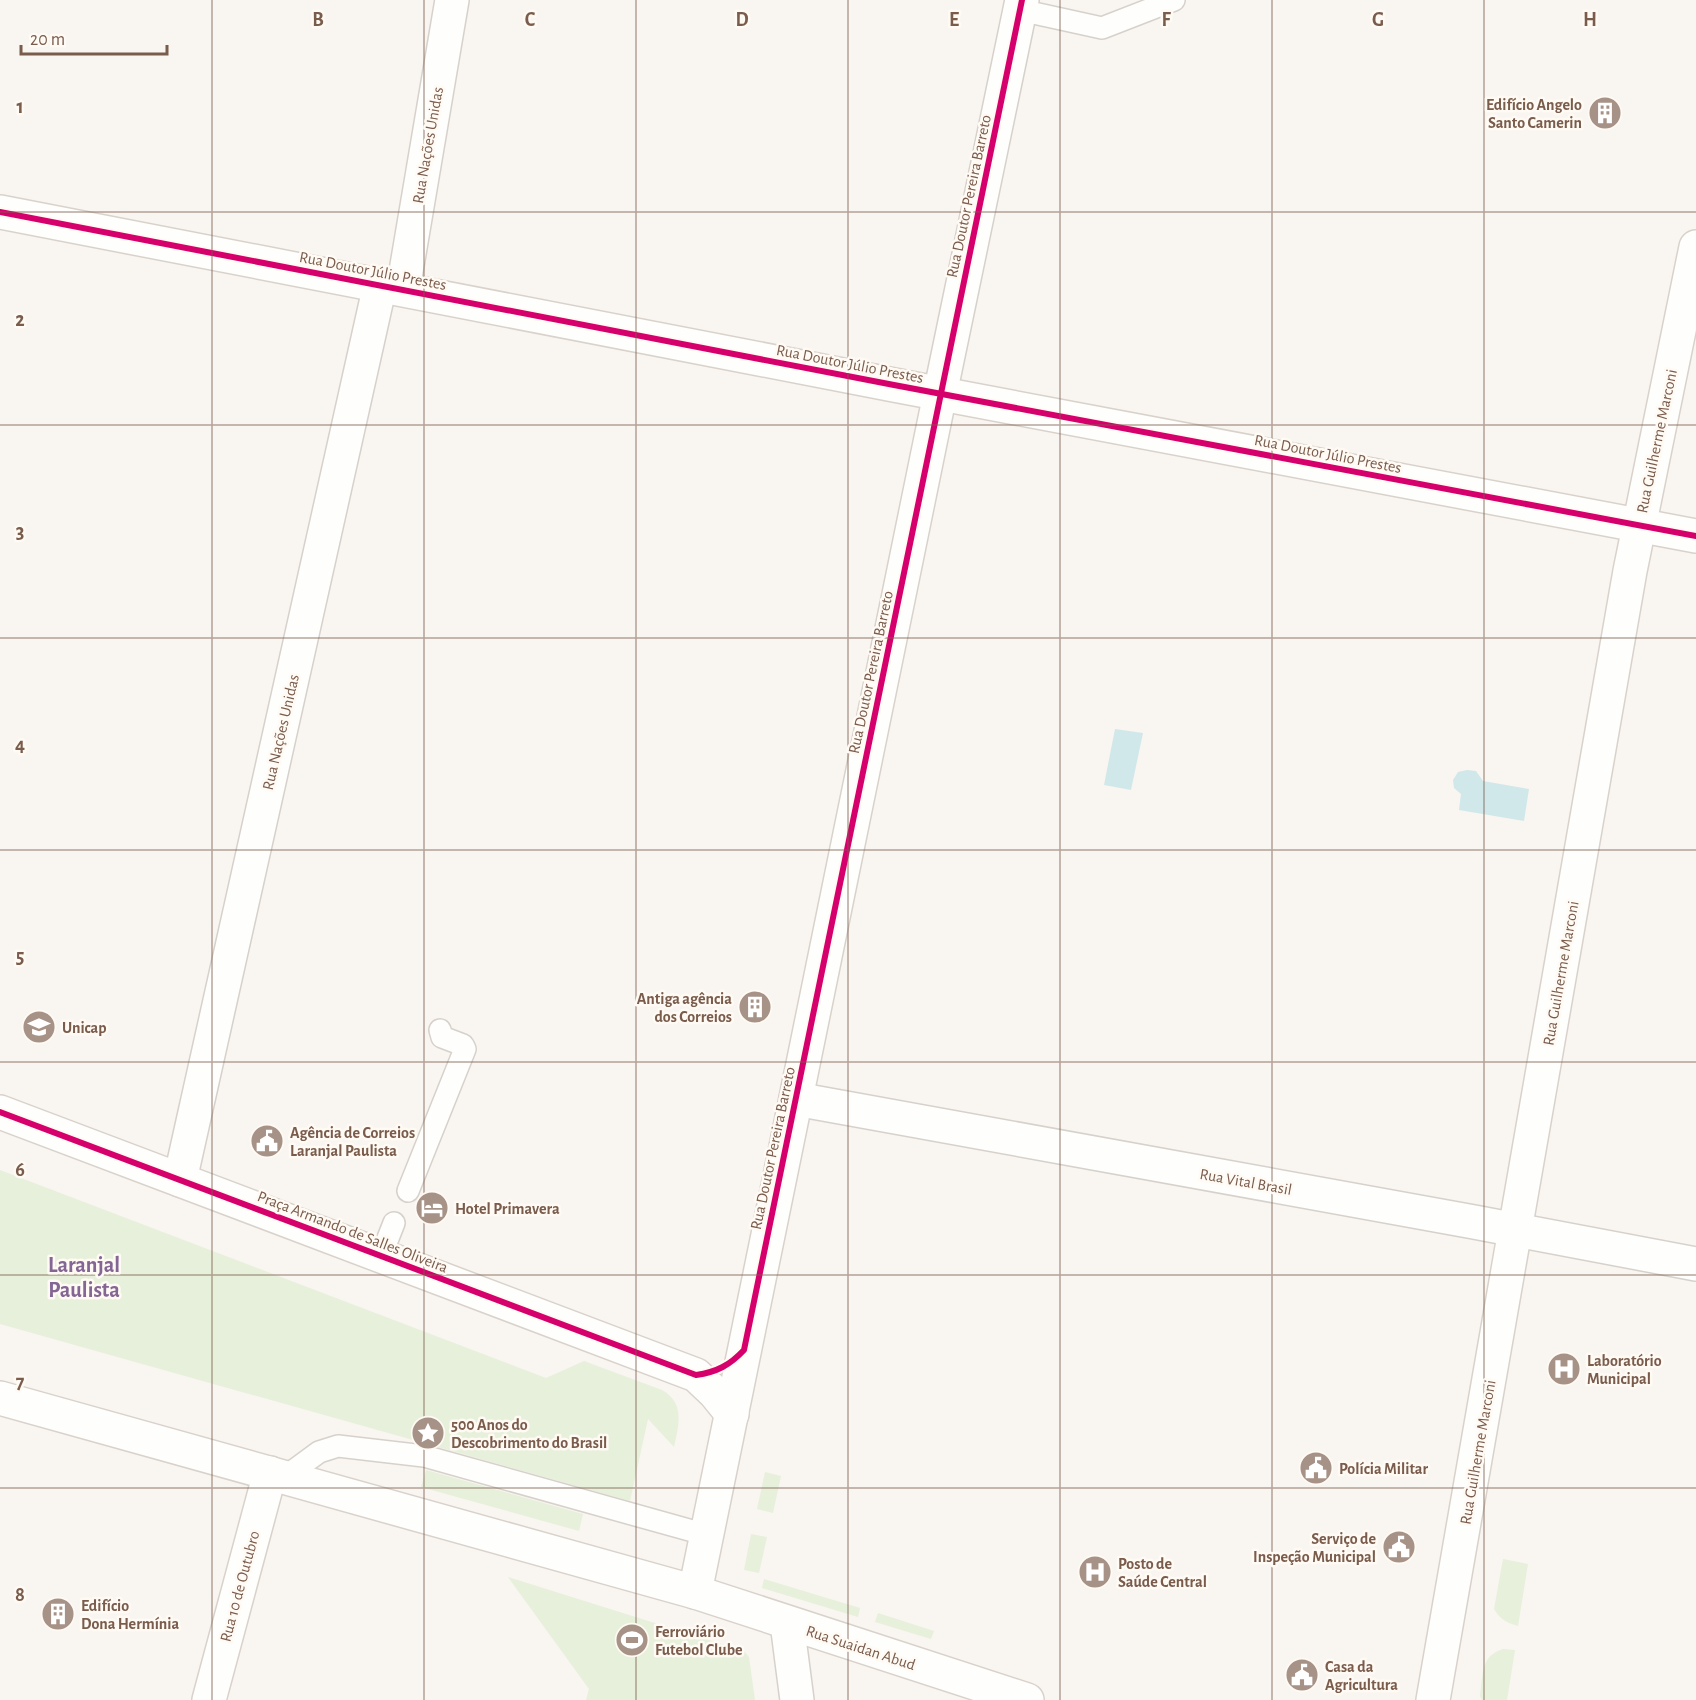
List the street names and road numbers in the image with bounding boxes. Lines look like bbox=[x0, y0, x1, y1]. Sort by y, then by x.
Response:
street label: Rua Nações Unidas bbox=[410, 86, 446, 205]
street label: Rua Doutor Pereira Barreto bbox=[944, 113, 994, 279]
street label: Rua Doutor Júlio Prestes bbox=[298, 249, 448, 293]
street label: Rua Doutor Júlio Prestes bbox=[775, 342, 925, 386]
street label: Rua Guilherme Marconi bbox=[1634, 368, 1680, 515]
street label: Rua Doutor Júlio Prestes bbox=[1253, 432, 1403, 476]
street label: Rua Doutor Pereira Barreto bbox=[846, 589, 896, 755]
street label: Rua Nações Unidas bbox=[260, 673, 302, 792]
street label: Rua Guilherme Marconi bbox=[1540, 900, 1582, 1047]
street label: Rua Doutor Pereira Barreto bbox=[748, 1065, 798, 1231]
street label: Rua Vital Brasil bbox=[1198, 1166, 1293, 1198]
street label: Praça Armando de Salles Oliveira bbox=[255, 1188, 450, 1276]
street label: Rua Guilherme Marconi bbox=[1457, 1379, 1499, 1526]
street label: Rua 10 de Outubro bbox=[217, 1529, 263, 1644]
street label: Rua Suaidan Abud bbox=[804, 1623, 917, 1673]

